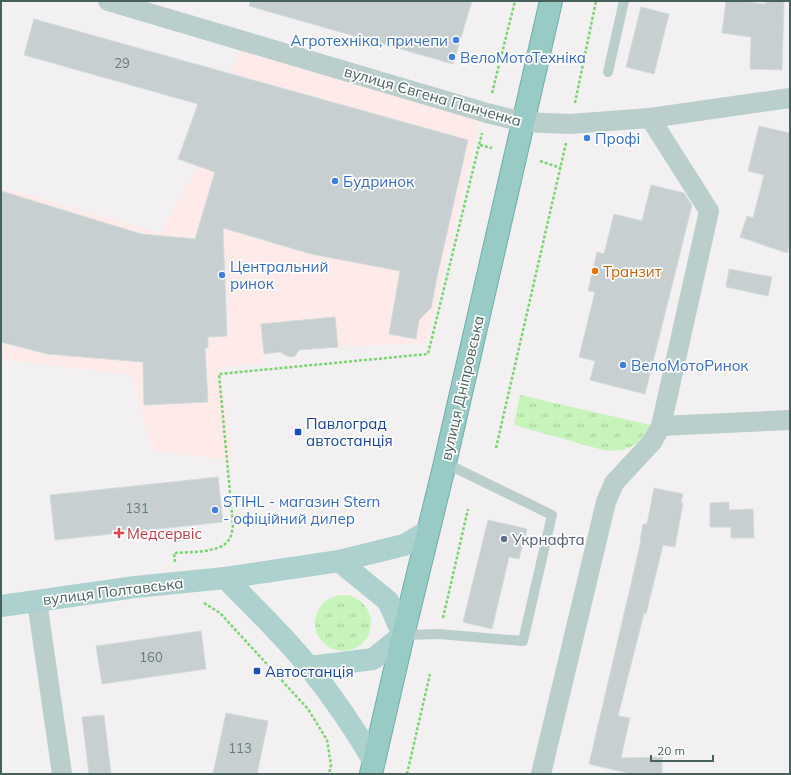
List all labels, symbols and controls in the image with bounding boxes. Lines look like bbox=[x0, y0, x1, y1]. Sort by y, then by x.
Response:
place label: Агротехніка, причепи bbox=[290, 31, 448, 50]
marker: Агротехніка, причепи bbox=[451, 35, 461, 45]
place label: ВелоМотоТехніка bbox=[460, 48, 586, 67]
marker: ВелоМотоТехніка bbox=[447, 52, 457, 62]
house number: 29 bbox=[114, 55, 130, 71]
street label: вулиця Євгена Панченка bbox=[342, 62, 524, 130]
place label: Профі bbox=[595, 129, 640, 148]
marker: Профі bbox=[582, 133, 592, 143]
place label: Будринок bbox=[343, 172, 415, 191]
marker: Будринок bbox=[330, 176, 340, 186]
place label: Центральний ринок bbox=[230, 257, 328, 293]
place label: Транзит bbox=[603, 262, 662, 281]
marker: Транзит bbox=[590, 266, 600, 276]
marker: Центральний ринок bbox=[217, 270, 227, 280]
street label: вулиця Дніпровська bbox=[436, 314, 488, 462]
place label: ВелоМотоРинок bbox=[631, 356, 749, 375]
marker: ВелоМотоРинок bbox=[618, 360, 628, 370]
place label: Павлоград автостанція bbox=[306, 414, 393, 450]
marker: Павлоград автостанція bbox=[293, 427, 303, 437]
place label: STIHL - магазин Stern - офіційний дилер bbox=[223, 492, 380, 528]
house number: 131 bbox=[125, 500, 149, 516]
marker: STIHL - магазин Stern - офіційний дилер bbox=[210, 505, 220, 515]
place label: Медсервіс bbox=[127, 524, 202, 543]
marker: Медсервіс bbox=[114, 528, 124, 538]
place label: Укрнафта bbox=[511, 530, 585, 549]
marker: Укрнафта bbox=[499, 534, 509, 544]
street label: вулиця Полтавська bbox=[42, 573, 184, 609]
house number: 160 bbox=[139, 649, 163, 665]
place label: Автостанція bbox=[265, 662, 354, 681]
marker: Автостанція bbox=[252, 666, 262, 676]
scale bar bbox=[651, 737, 713, 763]
house number: 113 bbox=[228, 740, 252, 756]
text: 20 m bbox=[657, 743, 685, 758]

